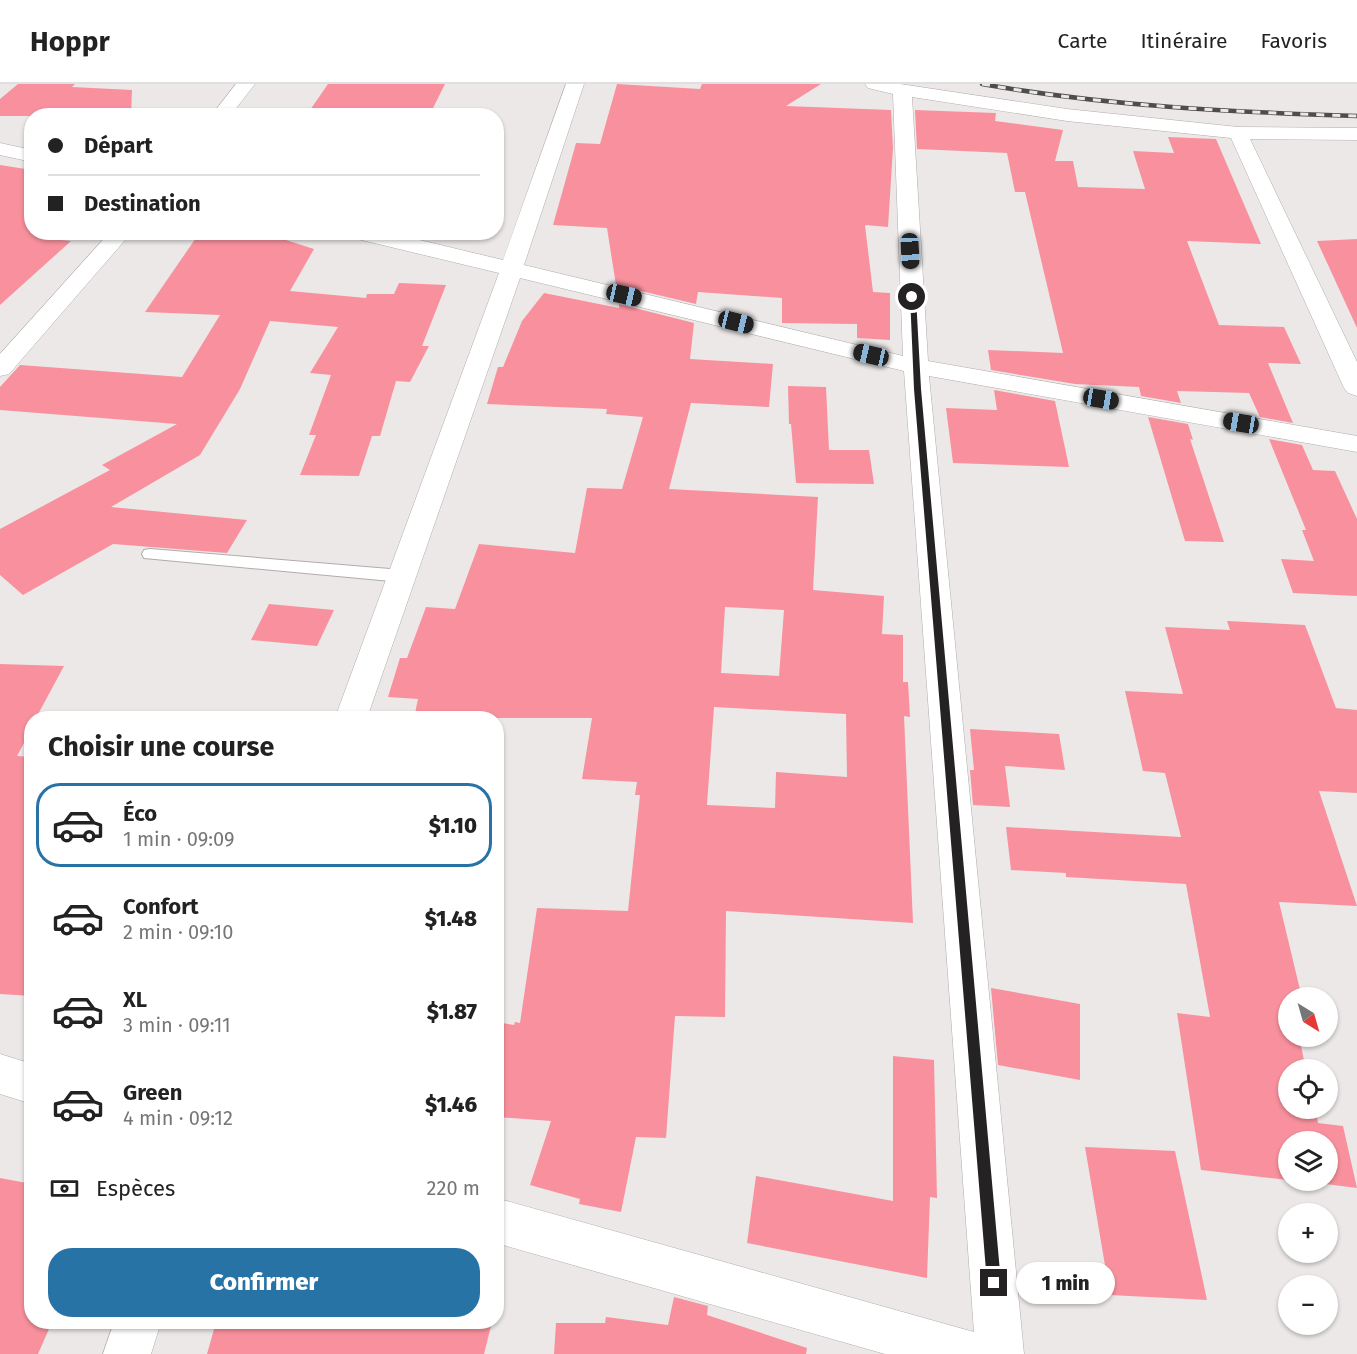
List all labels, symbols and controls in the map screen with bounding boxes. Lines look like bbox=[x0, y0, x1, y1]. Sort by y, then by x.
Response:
text: Hoppr bbox=[30, 25, 110, 58]
text: Carte bbox=[1058, 28, 1107, 54]
text: Itinéraire bbox=[1140, 28, 1227, 54]
text: Favoris bbox=[1260, 28, 1327, 54]
text: Départ bbox=[84, 132, 153, 159]
text: Destination bbox=[84, 190, 201, 217]
car bbox=[900, 233, 920, 269]
car bbox=[604, 282, 644, 308]
route start bbox=[898, 283, 925, 310]
car bbox=[716, 309, 756, 335]
car bbox=[851, 342, 891, 368]
car bbox=[1082, 387, 1120, 411]
car bbox=[1222, 411, 1260, 435]
text: Choisir une course bbox=[48, 731, 274, 763]
icon: car bbox=[51, 798, 105, 852]
text: Éco bbox=[123, 800, 157, 827]
text: $1.10 bbox=[429, 812, 477, 839]
text: 1 min · 09:09 bbox=[123, 827, 235, 851]
icon: car bbox=[51, 891, 105, 945]
text: Confort bbox=[123, 893, 199, 920]
text: $1.48 bbox=[425, 905, 477, 932]
text: 2 min · 09:10 bbox=[123, 920, 233, 944]
icon: car bbox=[51, 984, 105, 1038]
text: XL bbox=[123, 986, 147, 1013]
north arrow bbox=[1278, 987, 1338, 1047]
map controls bbox=[1278, 987, 1338, 1335]
text: $1.87 bbox=[427, 998, 477, 1025]
text: 3 min · 09:11 bbox=[123, 1013, 231, 1037]
button: locate bbox=[1278, 1059, 1338, 1119]
icon: car bbox=[51, 1077, 105, 1131]
text: Green bbox=[123, 1079, 182, 1106]
text: $1.46 bbox=[425, 1091, 477, 1118]
text: 4 min · 09:12 bbox=[123, 1106, 233, 1130]
button: layers bbox=[1278, 1131, 1338, 1191]
icon: cash bbox=[48, 1172, 81, 1205]
text: Espèces bbox=[96, 1175, 175, 1202]
text: 220 m bbox=[427, 1176, 480, 1200]
button: + bbox=[1278, 1203, 1338, 1263]
button: Confirmer bbox=[48, 1248, 480, 1317]
callout: 1 min bbox=[1015, 1262, 1114, 1304]
route end bbox=[980, 1269, 1007, 1296]
text: 1 min bbox=[1042, 1271, 1089, 1295]
button: − bbox=[1278, 1275, 1338, 1335]

